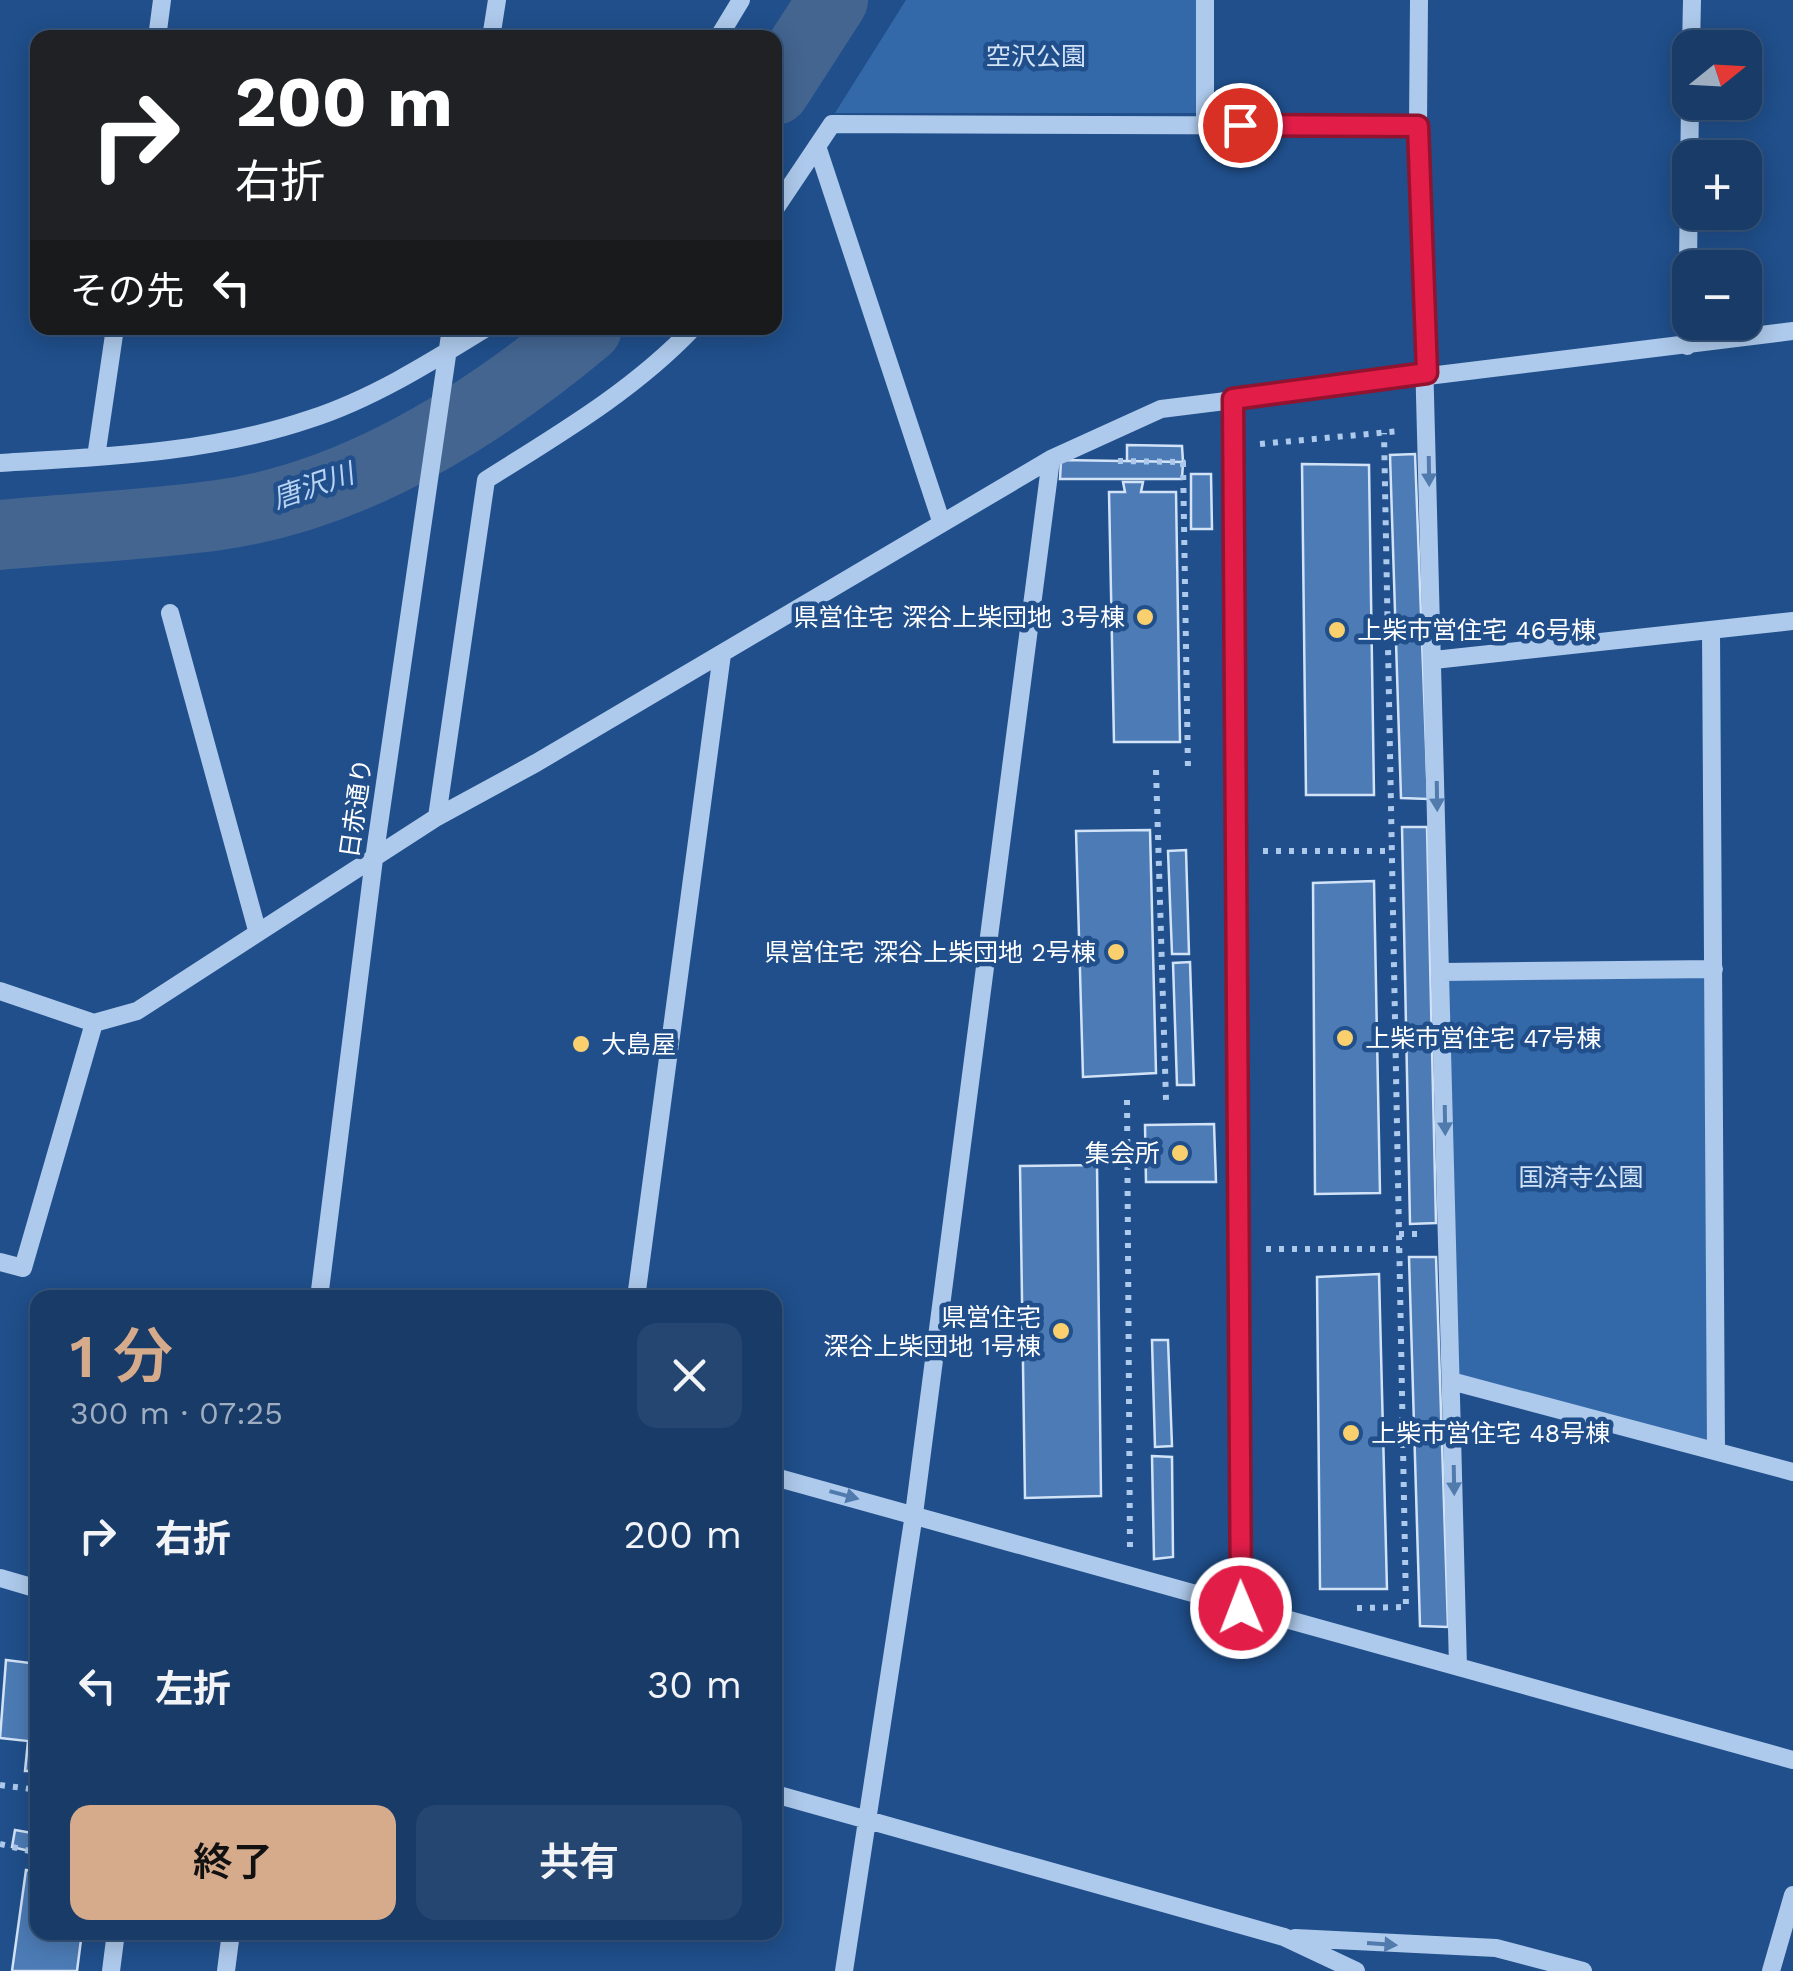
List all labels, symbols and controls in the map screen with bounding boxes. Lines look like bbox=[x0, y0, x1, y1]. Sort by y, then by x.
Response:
north arrow bbox=[1672, 30, 1762, 120]
map controls bbox=[1672, 30, 1762, 340]
park label: 空沢公園 bbox=[986, 42, 1086, 71]
text: 200 m bbox=[235, 61, 453, 143]
icon: right bbox=[70, 70, 200, 200]
pin bbox=[1198, 83, 1283, 168]
icon: arrive bbox=[1213, 98, 1268, 153]
button: + bbox=[1672, 140, 1762, 230]
text: 右折 bbox=[235, 155, 325, 208]
button: − bbox=[1672, 250, 1762, 340]
icon: left bbox=[204, 260, 259, 315]
text: その先 bbox=[70, 269, 184, 313]
one-way arrow bbox=[1421, 455, 1437, 487]
water label: 唐沢川 bbox=[268, 456, 361, 515]
place label: 県営住宅 深谷上柴団地 3号棟 bbox=[793, 603, 1125, 632]
marker: 県営住宅 深谷上柴団地 3号棟 bbox=[1134, 606, 1156, 628]
place label: 上柴市営住宅 46号棟 bbox=[1357, 616, 1596, 645]
marker: 上柴市営住宅 46号棟 bbox=[1326, 619, 1348, 641]
street label: 日赤通り bbox=[335, 756, 377, 860]
one-way arrow bbox=[1429, 780, 1445, 812]
place label: 県営住宅 深谷上柴団地 2号棟 bbox=[764, 938, 1096, 967]
marker: 県営住宅 深谷上柴団地 2号棟 bbox=[1105, 941, 1127, 963]
place label: 上柴市営住宅 47号棟 bbox=[1365, 1024, 1602, 1053]
marker: 上柴市営住宅 47号棟 bbox=[1334, 1027, 1356, 1049]
place label: 大島屋 bbox=[601, 1030, 676, 1059]
marker: 大島屋 bbox=[570, 1033, 592, 1055]
one-way arrow bbox=[1437, 1105, 1453, 1137]
place label: 集会所 bbox=[1085, 1139, 1160, 1168]
marker: 集会所 bbox=[1169, 1142, 1191, 1164]
park label: 国済寺公園 bbox=[1518, 1163, 1644, 1192]
place label: 県営住宅 深谷上柴団地 1号棟 bbox=[823, 1303, 1041, 1361]
marker: 県営住宅 深谷上柴団地 1号棟 bbox=[1050, 1320, 1072, 1342]
text: 1 分 bbox=[70, 1321, 173, 1392]
button: close bbox=[637, 1323, 742, 1428]
text: 300 m · 07:25 bbox=[70, 1394, 283, 1432]
place label: 上柴市営住宅 48号棟 bbox=[1371, 1419, 1610, 1448]
marker: 上柴市営住宅 48号棟 bbox=[1340, 1422, 1362, 1444]
one-way arrow bbox=[1446, 1465, 1462, 1497]
one-way arrow bbox=[829, 1488, 860, 1504]
icon: right bbox=[70, 1508, 125, 1563]
text: 200 m bbox=[623, 1513, 742, 1557]
text: 右折 bbox=[155, 1517, 231, 1561]
position arrow bbox=[1189, 1556, 1293, 1660]
icon: left bbox=[70, 1658, 125, 1713]
text: 30 m bbox=[647, 1663, 742, 1707]
text: 左折 bbox=[155, 1667, 231, 1711]
button: 終了 bbox=[70, 1805, 396, 1920]
button: 共有 bbox=[416, 1805, 742, 1920]
one-way arrow bbox=[1366, 1936, 1398, 1952]

